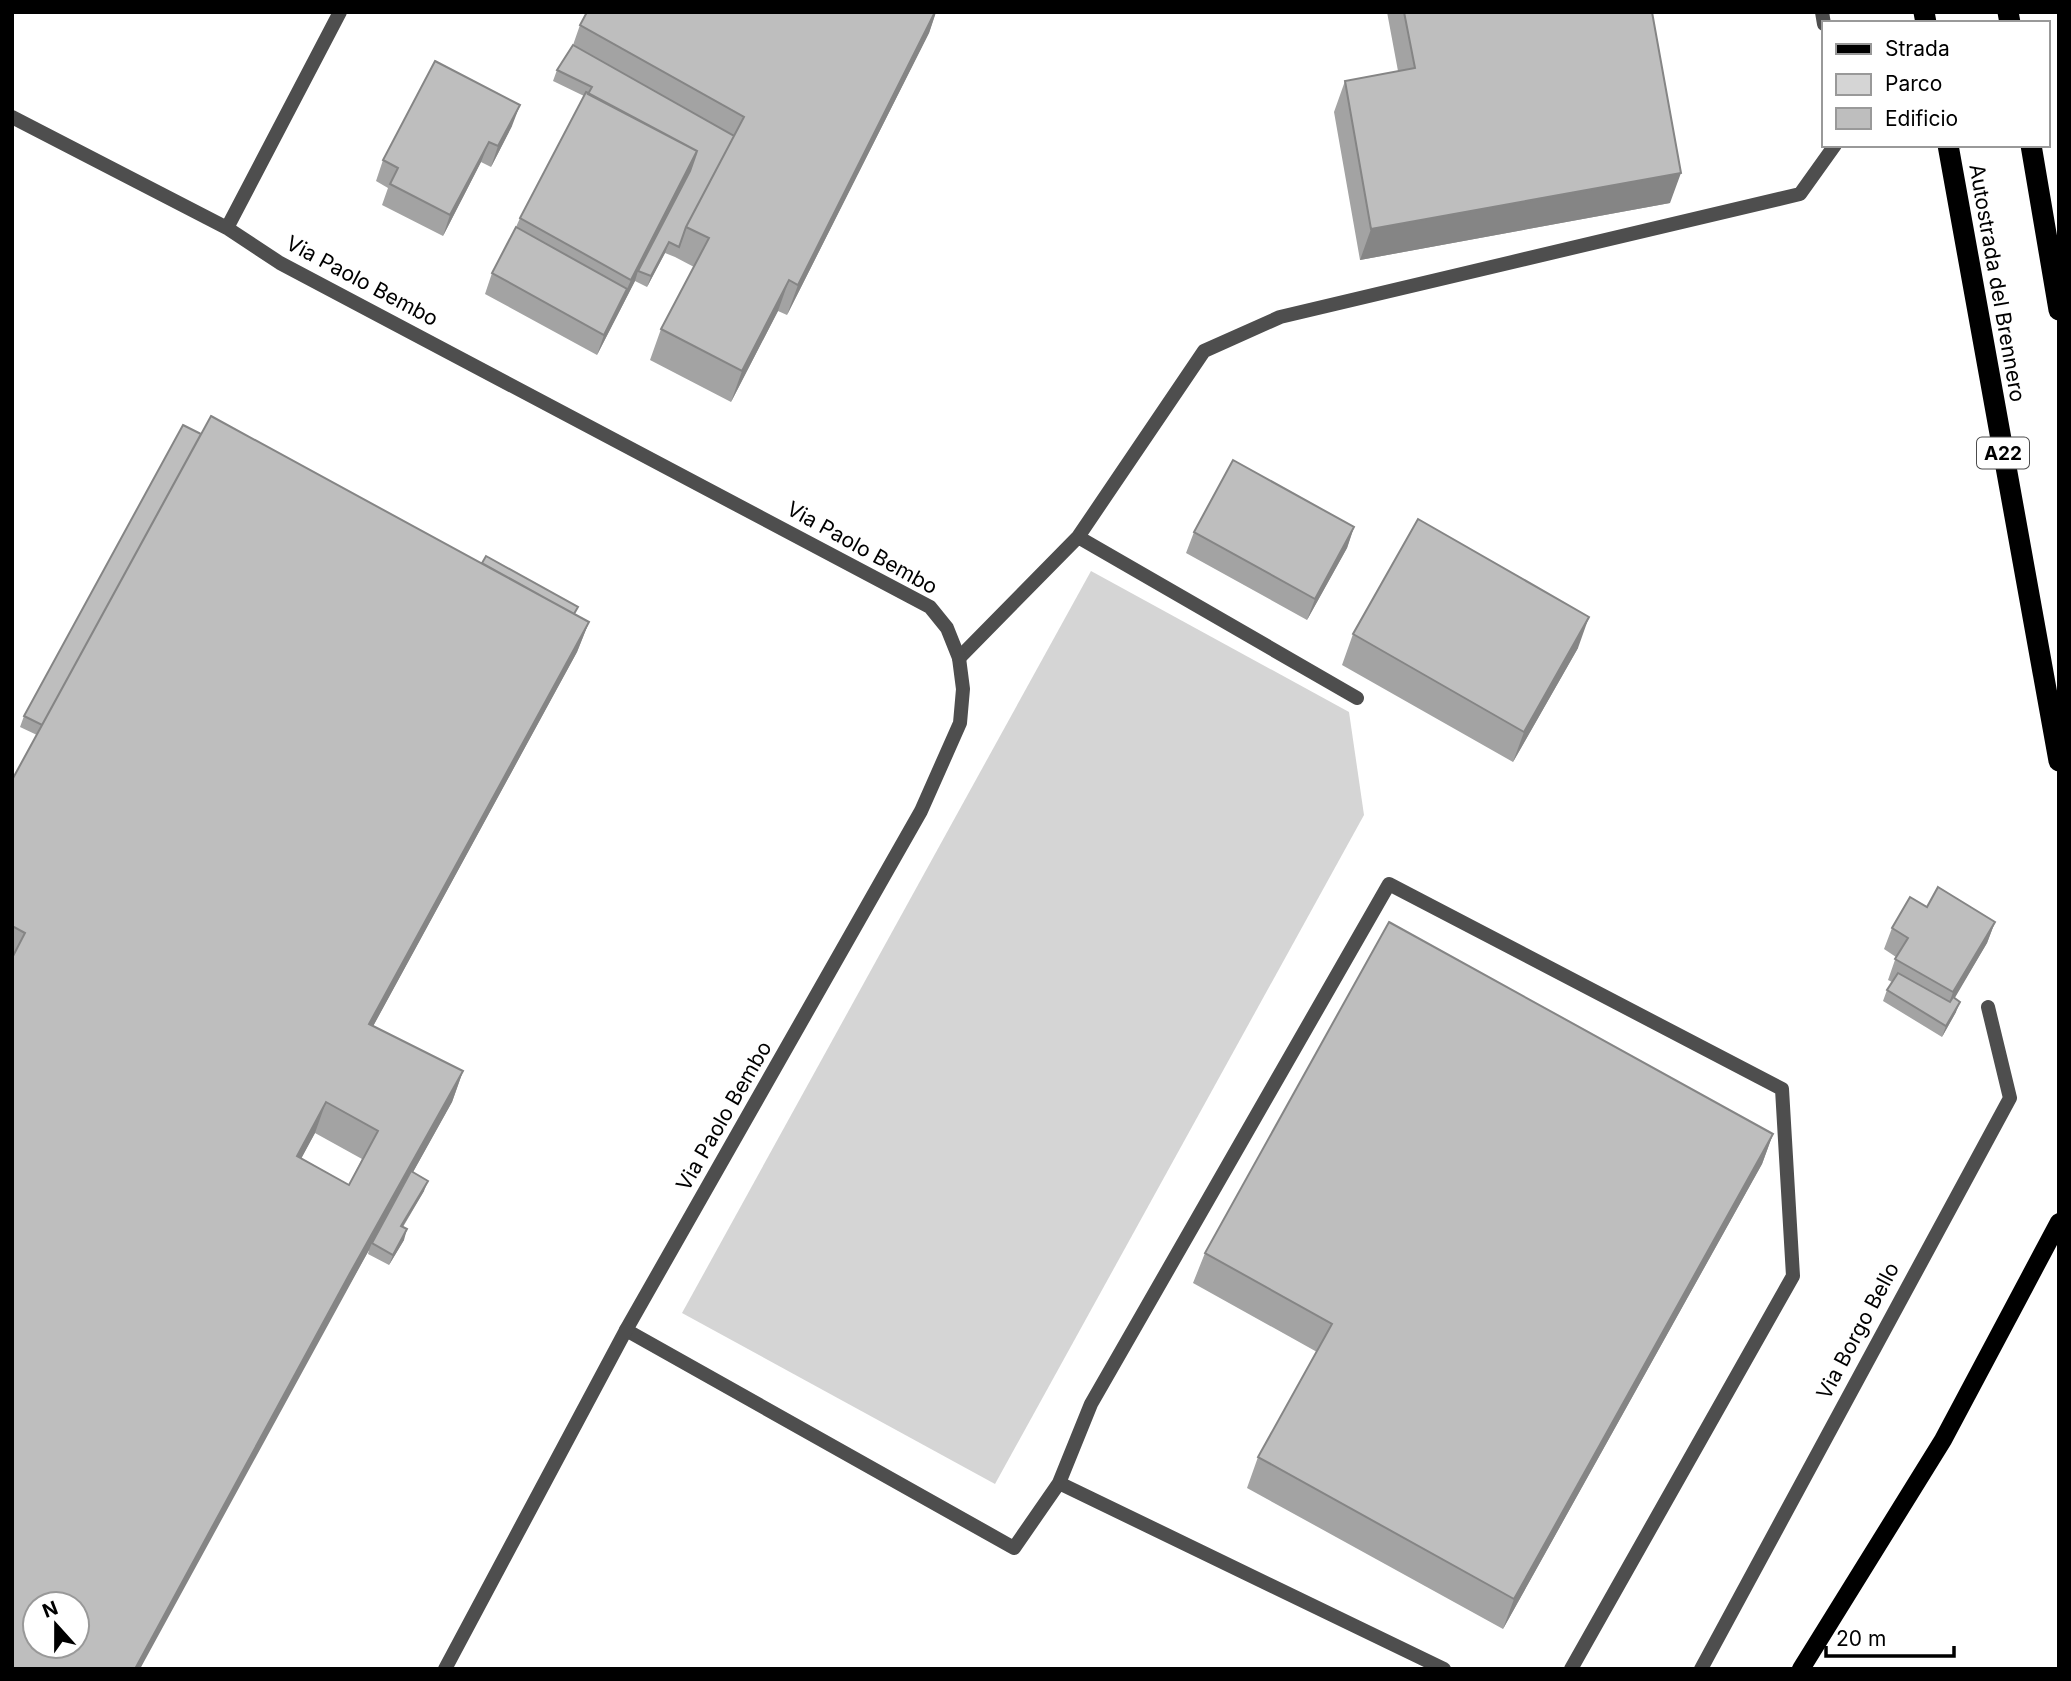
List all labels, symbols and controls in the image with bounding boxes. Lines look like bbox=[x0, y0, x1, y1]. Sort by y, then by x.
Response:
legend bbox=[1822, 21, 2050, 147]
text: Strada bbox=[1885, 36, 1950, 61]
text: Parco bbox=[1885, 71, 1942, 96]
text: Edificio bbox=[1885, 106, 1958, 131]
street label: Autostrada del Brennero bbox=[1964, 162, 2031, 404]
street label: Via Paolo Bembo bbox=[282, 230, 442, 331]
road number: A22 bbox=[1977, 437, 2029, 468]
street label: Via Paolo Bembo bbox=[783, 496, 942, 599]
street label: Via Paolo Bembo bbox=[671, 1037, 777, 1195]
street label: Via Borgo Bello bbox=[1811, 1258, 1904, 1403]
north arrow bbox=[21, 1590, 91, 1660]
text: N bbox=[39, 1596, 61, 1623]
scale bar bbox=[1826, 1614, 1954, 1658]
text: 20 m bbox=[1836, 1626, 1886, 1651]

